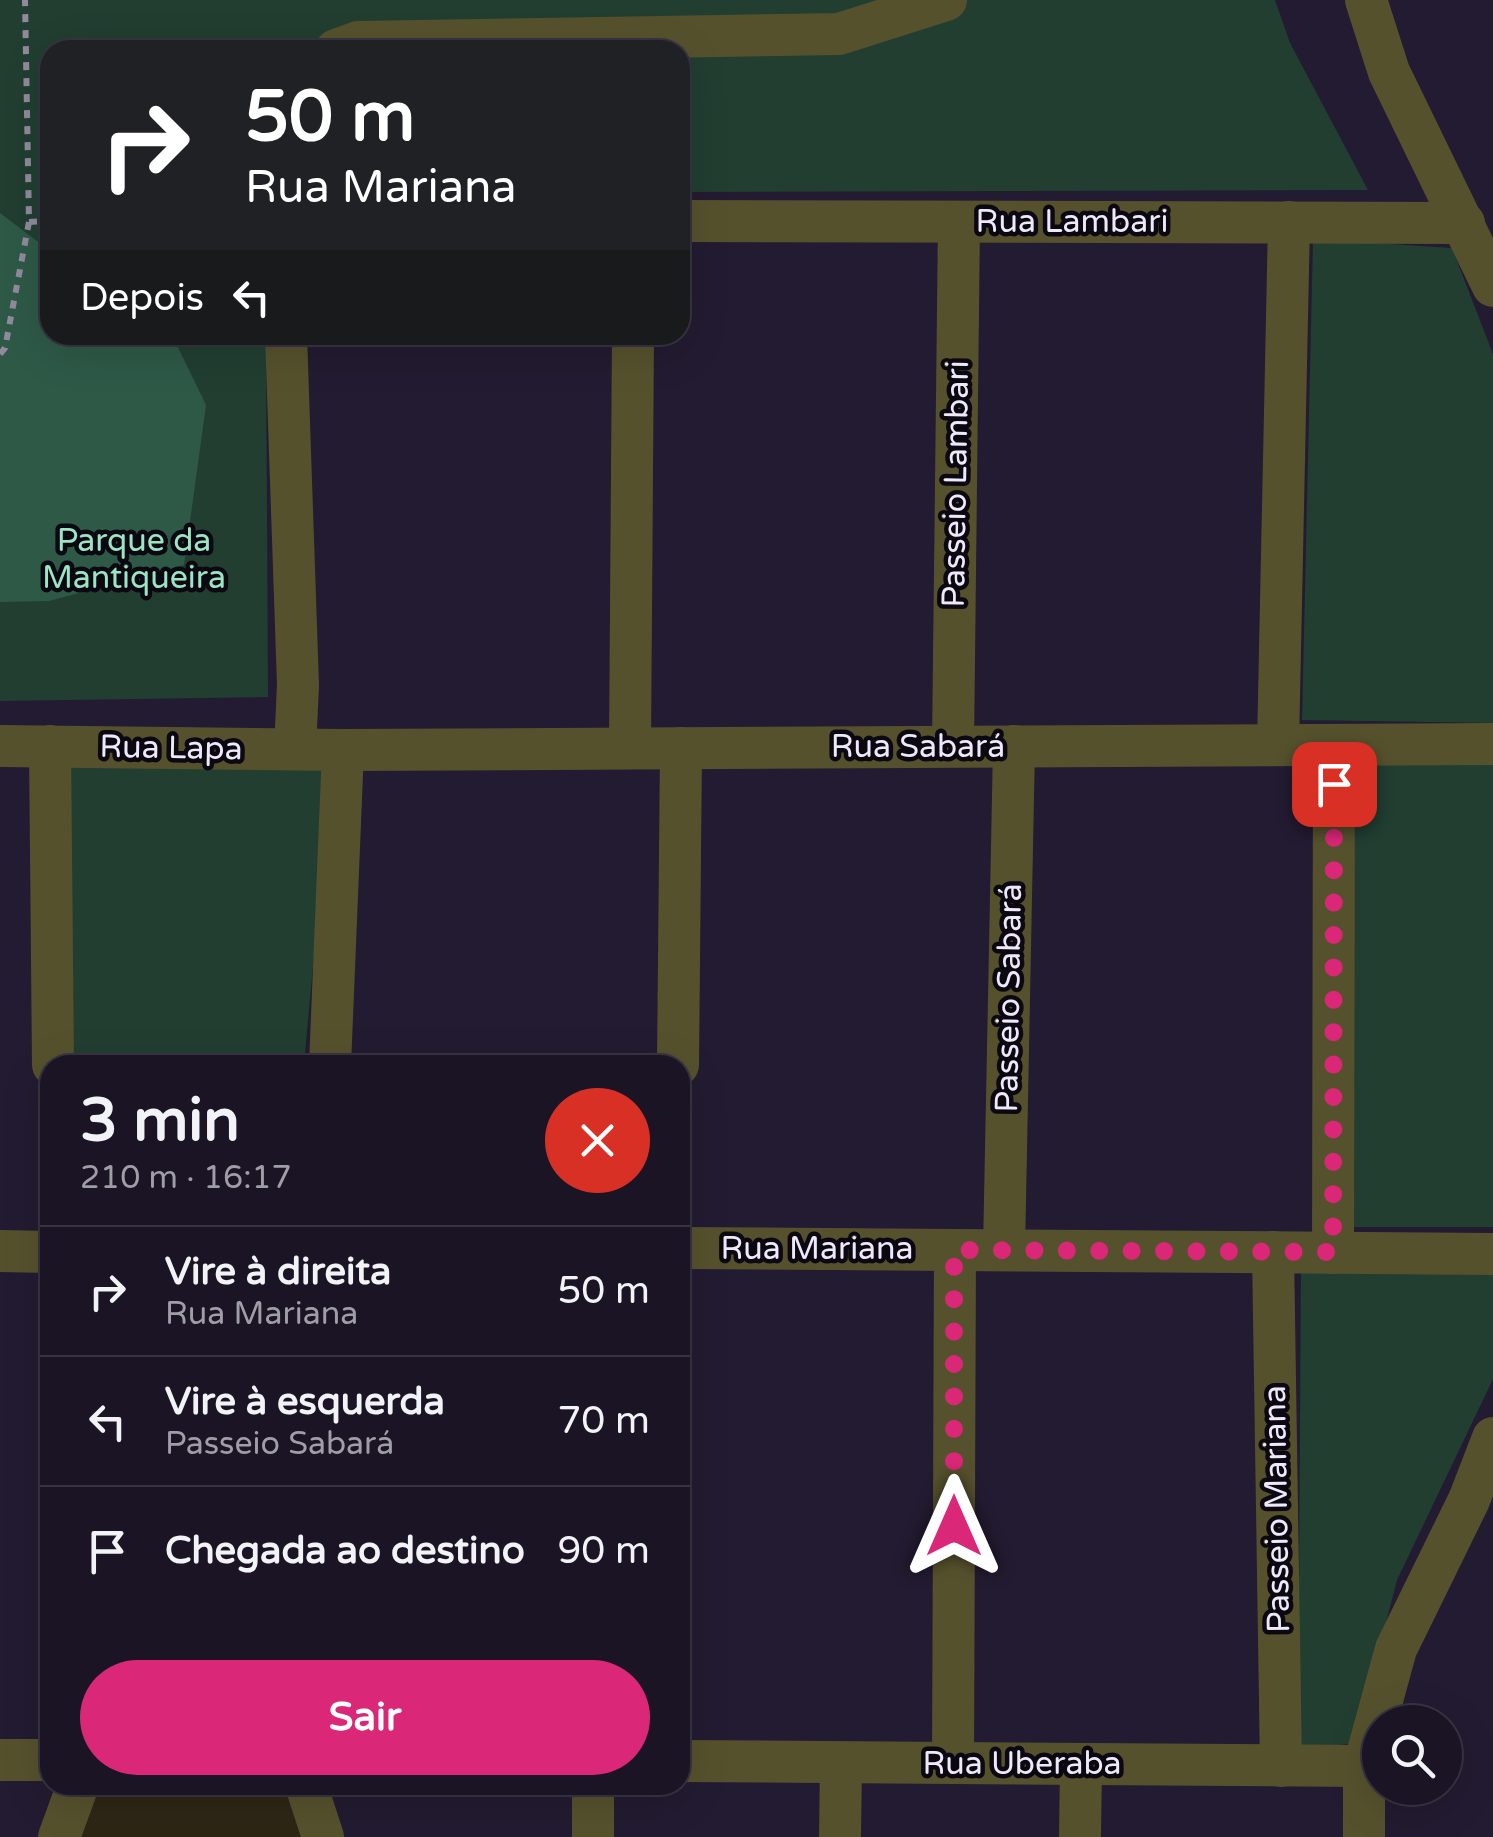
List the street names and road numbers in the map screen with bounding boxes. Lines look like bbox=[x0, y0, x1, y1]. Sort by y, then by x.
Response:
street label: Rua Lambari bbox=[976, 203, 1168, 241]
street label: Passeio Lambari bbox=[935, 360, 977, 608]
street label: Rua Lapa bbox=[99, 728, 243, 768]
street label: Rua Sabará bbox=[831, 728, 1005, 766]
street label: Passeio Sabará bbox=[988, 883, 1030, 1113]
street label: Rua Mariana bbox=[720, 1230, 914, 1268]
street label: Passeio Mariana bbox=[1256, 1385, 1298, 1633]
street label: Rua Uberaba bbox=[922, 1745, 1122, 1783]

